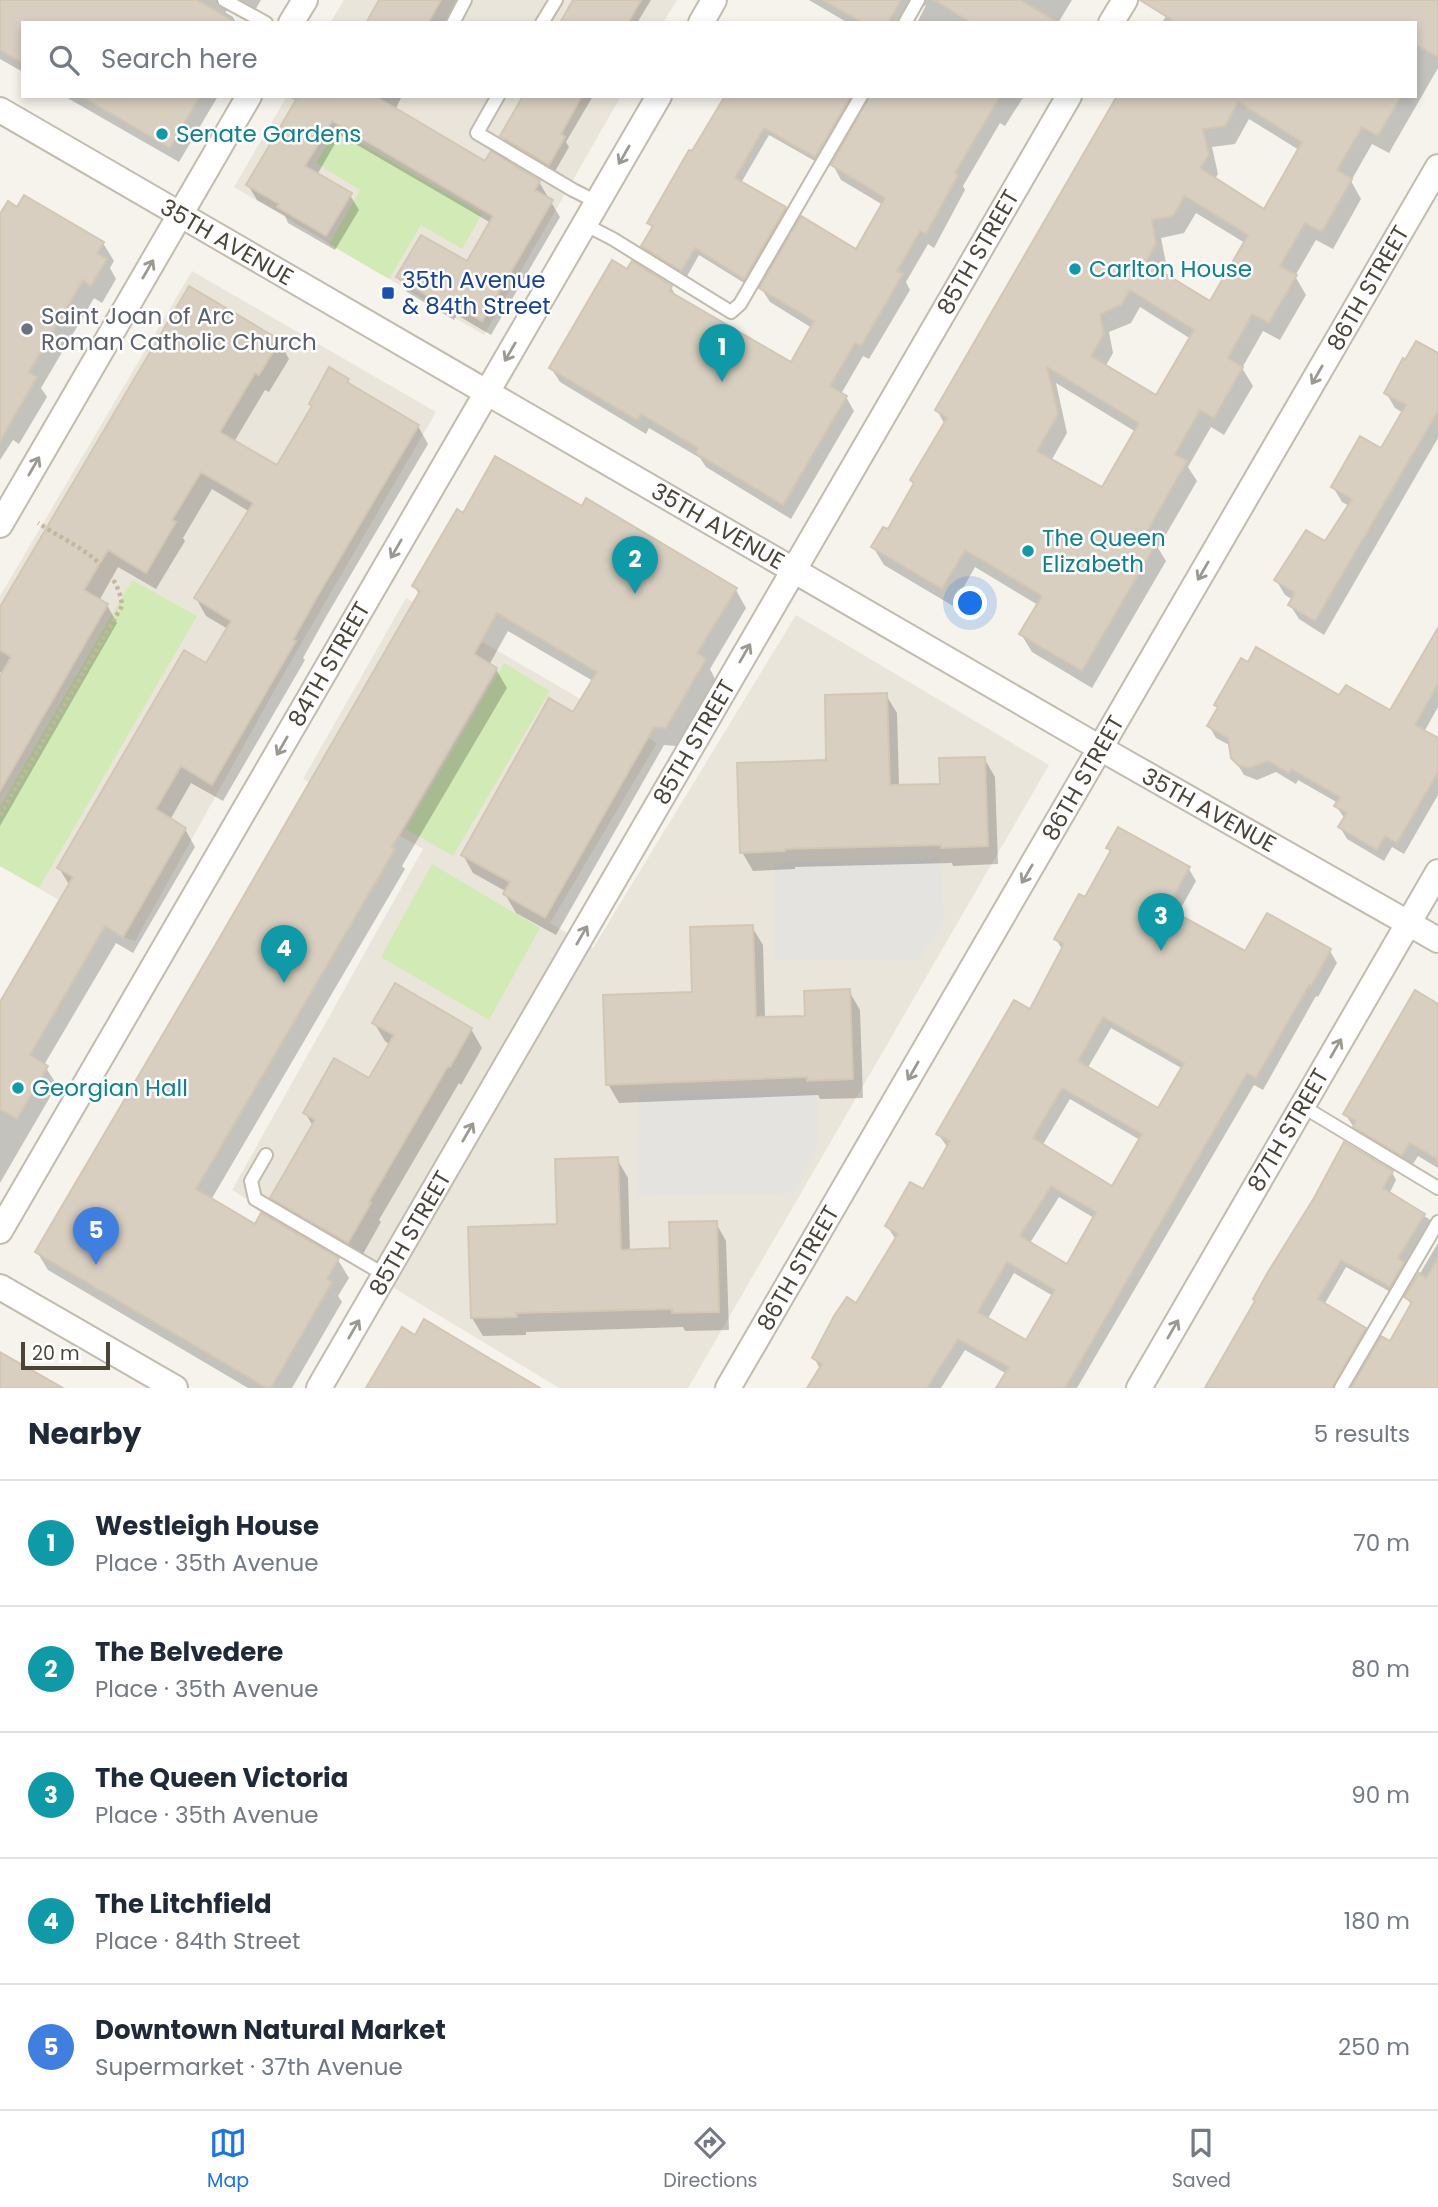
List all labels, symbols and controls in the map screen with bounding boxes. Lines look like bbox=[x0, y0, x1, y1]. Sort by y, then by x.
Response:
search box bbox=[21, 21, 1417, 98]
icon: search bbox=[45, 41, 83, 79]
text: Search here bbox=[101, 41, 258, 77]
place label: Senate Gardens bbox=[176, 118, 361, 150]
marker: Senate Gardens bbox=[154, 126, 170, 142]
one-way arrow bbox=[617, 145, 631, 165]
street label: 85TH STREET bbox=[929, 184, 1027, 320]
street label: 35TH AVENUE bbox=[155, 191, 299, 293]
street label: 86TH STREET bbox=[1319, 220, 1417, 356]
place label: Carlton House bbox=[1089, 253, 1252, 285]
one-way arrow bbox=[142, 259, 155, 280]
marker: Carlton House bbox=[1067, 261, 1083, 277]
place label: 35th Avenue & 84th Street bbox=[402, 264, 551, 322]
marker: 35th Avenue & 84th Street bbox=[380, 285, 396, 301]
place label: Saint Joan of Arc Roman Catholic Church bbox=[41, 300, 317, 358]
marker: Saint Joan of Arc Roman Catholic Church bbox=[19, 321, 35, 337]
pin: 1 bbox=[699, 324, 745, 382]
one-way arrow bbox=[503, 341, 516, 362]
one-way arrow bbox=[1310, 364, 1324, 384]
one-way arrow bbox=[28, 456, 41, 477]
street label: 35TH AVENUE bbox=[646, 475, 790, 577]
place label: The Queen Elizabeth bbox=[1042, 522, 1166, 580]
pin: 2 bbox=[612, 536, 658, 594]
one-way arrow bbox=[389, 538, 403, 558]
marker: The Queen Elizabeth bbox=[1020, 543, 1036, 559]
one-way arrow bbox=[1196, 561, 1210, 581]
your location bbox=[953, 586, 987, 620]
street label: 84TH STREET bbox=[280, 596, 378, 732]
one-way arrow bbox=[738, 644, 752, 664]
street label: 85TH STREET bbox=[645, 674, 743, 810]
street label: 86TH STREET bbox=[1034, 710, 1132, 846]
one-way arrow bbox=[274, 735, 288, 755]
street label: 35TH AVENUE bbox=[1136, 760, 1282, 860]
one-way arrow bbox=[1020, 863, 1034, 883]
pin: 3 bbox=[1138, 893, 1184, 951]
pin: 4 bbox=[261, 925, 307, 983]
one-way arrow bbox=[575, 926, 589, 946]
one-way arrow bbox=[1330, 1038, 1344, 1058]
one-way arrow bbox=[906, 1060, 920, 1080]
street label: 87TH STREET bbox=[1240, 1062, 1336, 1198]
place label: Georgian Hall bbox=[32, 1072, 188, 1104]
marker: Georgian Hall bbox=[10, 1080, 26, 1096]
one-way arrow bbox=[462, 1122, 475, 1143]
street label: 85TH STREET bbox=[361, 1165, 459, 1301]
street label: 86TH STREET bbox=[749, 1200, 847, 1336]
pin: 5 bbox=[73, 1207, 119, 1265]
one-way arrow bbox=[348, 1319, 361, 1340]
one-way arrow bbox=[1167, 1319, 1180, 1340]
scale bar bbox=[21, 1339, 110, 1371]
text: 20 m bbox=[32, 1340, 80, 1367]
text: Nearby bbox=[28, 1412, 142, 1455]
text: 5 results bbox=[1314, 1418, 1410, 1450]
text: Westleigh House bbox=[95, 1508, 319, 1544]
text: 1 bbox=[47, 1527, 55, 1559]
text: 70 m bbox=[1353, 1527, 1410, 1559]
text: Place · 35th Avenue bbox=[95, 1547, 319, 1579]
text: The Belvedere bbox=[95, 1634, 283, 1670]
text: 2 bbox=[44, 1653, 58, 1685]
text: 80 m bbox=[1351, 1653, 1410, 1685]
text: Place · 35th Avenue bbox=[95, 1673, 319, 1705]
text: The Queen Victoria bbox=[95, 1760, 348, 1796]
text: 3 bbox=[44, 1779, 58, 1811]
text: 90 m bbox=[1351, 1779, 1410, 1811]
text: Place · 35th Avenue bbox=[95, 1799, 319, 1831]
text: The Litchfield bbox=[95, 1886, 272, 1922]
text: 4 bbox=[43, 1905, 59, 1937]
text: 180 m bbox=[1344, 1905, 1410, 1937]
text: Place · 84th Street bbox=[95, 1925, 300, 1957]
text: Downtown Natural Market bbox=[95, 2012, 446, 2048]
text: 5 bbox=[44, 2031, 58, 2063]
text: 250 m bbox=[1338, 2031, 1410, 2063]
text: Supermarket · 37th Avenue bbox=[95, 2051, 403, 2083]
tab: Map bbox=[207, 2124, 249, 2195]
tab: Directions bbox=[663, 2124, 758, 2195]
tab: Saved bbox=[1172, 2124, 1231, 2195]

